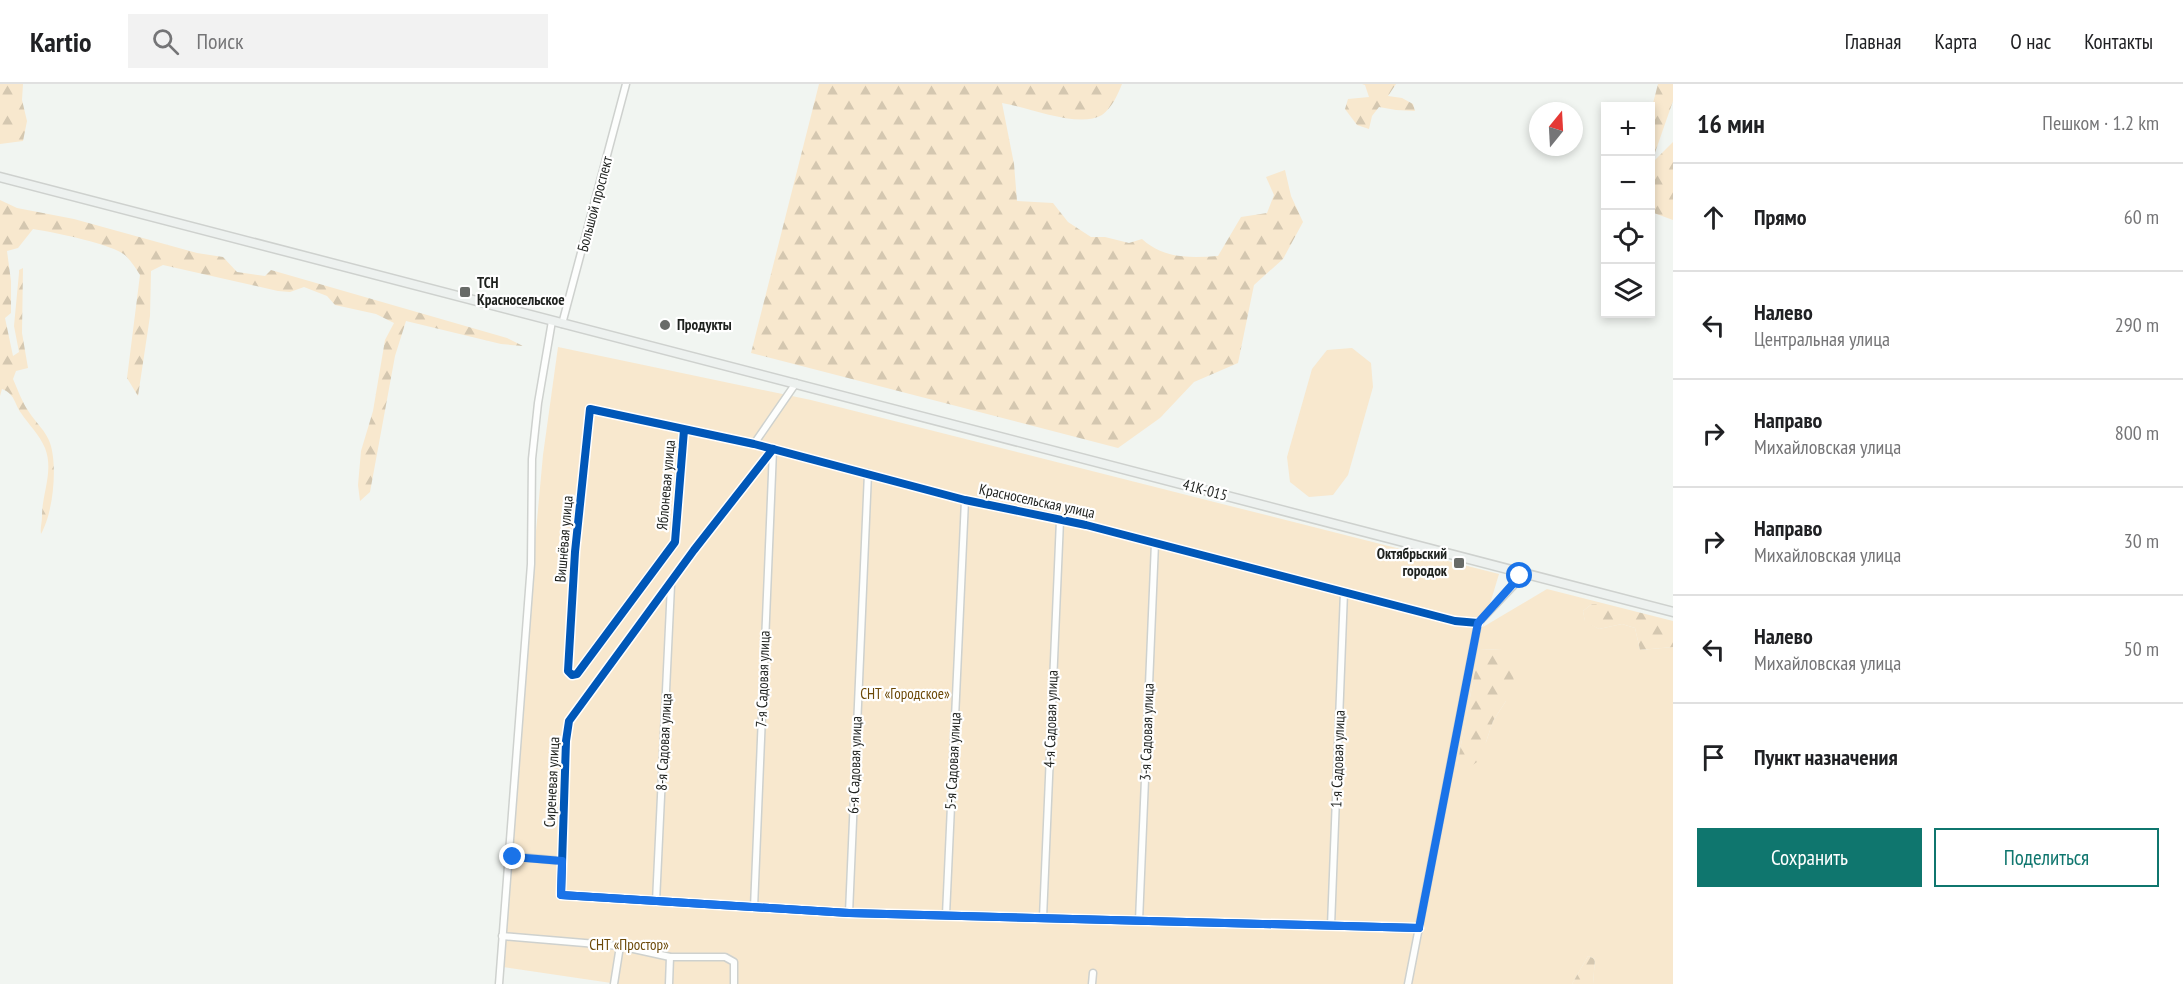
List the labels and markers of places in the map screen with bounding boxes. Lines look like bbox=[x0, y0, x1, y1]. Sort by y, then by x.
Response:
place label: ТСН Красносельское bbox=[477, 273, 565, 309]
marker: ТСН Красносельское bbox=[458, 285, 472, 299]
place label: Продукты bbox=[677, 315, 732, 334]
marker: Продукты bbox=[658, 318, 672, 332]
place label: Октябрьский городок bbox=[1377, 544, 1448, 580]
marker: Октябрьский городок bbox=[1452, 556, 1466, 570]

